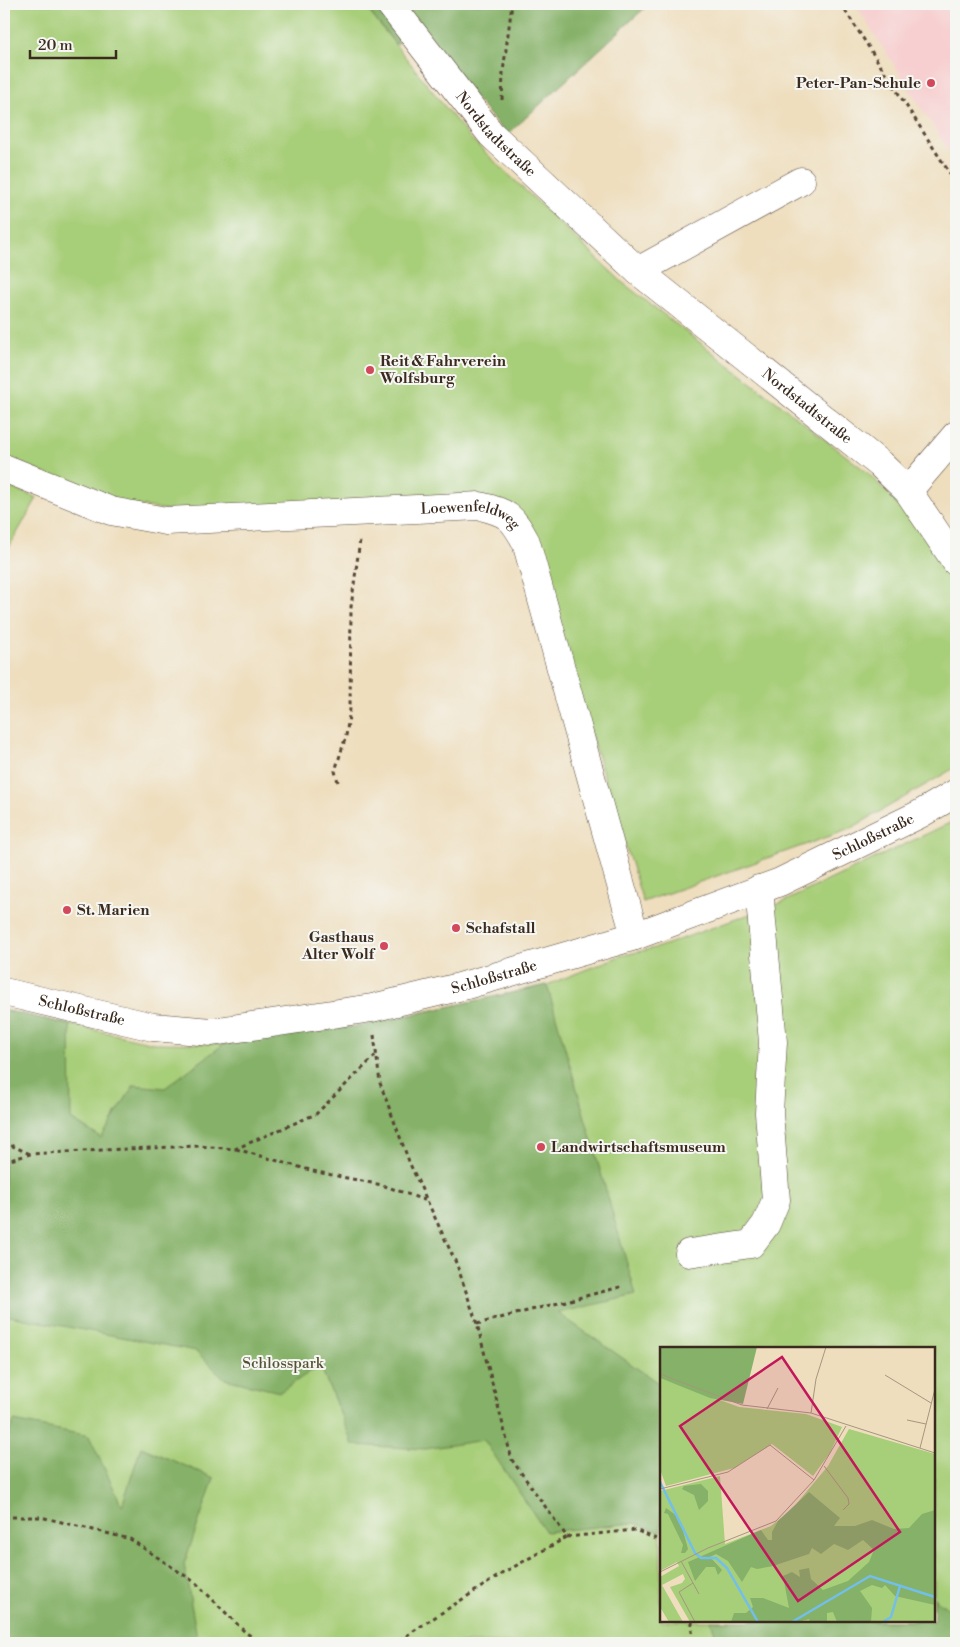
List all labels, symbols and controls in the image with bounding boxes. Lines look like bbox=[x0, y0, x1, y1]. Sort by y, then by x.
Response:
scale bar bbox=[30, 28, 116, 60]
text: 20 m bbox=[38, 36, 73, 55]
place label: Peter-Pan-Schule bbox=[796, 74, 921, 93]
marker: Peter-Pan-Schule bbox=[925, 77, 937, 89]
street label: Nordstadtstraße bbox=[452, 87, 540, 181]
place label: Reit & Fahrverein Wolfsburg bbox=[379, 352, 507, 388]
marker: Reit & Fahrverein Wolfsburg bbox=[364, 364, 376, 376]
street label: Nordstadtstraße bbox=[758, 364, 856, 448]
street label: Loewenfeldweg bbox=[420, 496, 525, 533]
street label: Schloßstraße bbox=[829, 809, 917, 865]
place label: St. Marien bbox=[77, 901, 150, 920]
marker: St. Marien bbox=[61, 904, 73, 916]
place label: Schafstall bbox=[466, 919, 536, 938]
marker: Schafstall bbox=[450, 922, 462, 934]
place label: Gasthaus Alter Wolf bbox=[301, 928, 376, 964]
marker: Gasthaus Alter Wolf bbox=[378, 940, 390, 952]
street label: Schloßstraße bbox=[449, 956, 539, 998]
street label: Schloßstraße bbox=[37, 991, 127, 1030]
place label: Landwirtschaftsmuseum bbox=[551, 1138, 726, 1157]
marker: Landwirtschaftsmuseum bbox=[535, 1141, 547, 1153]
inset map bbox=[660, 1347, 935, 1622]
park label: Schlosspark bbox=[242, 1354, 325, 1373]

